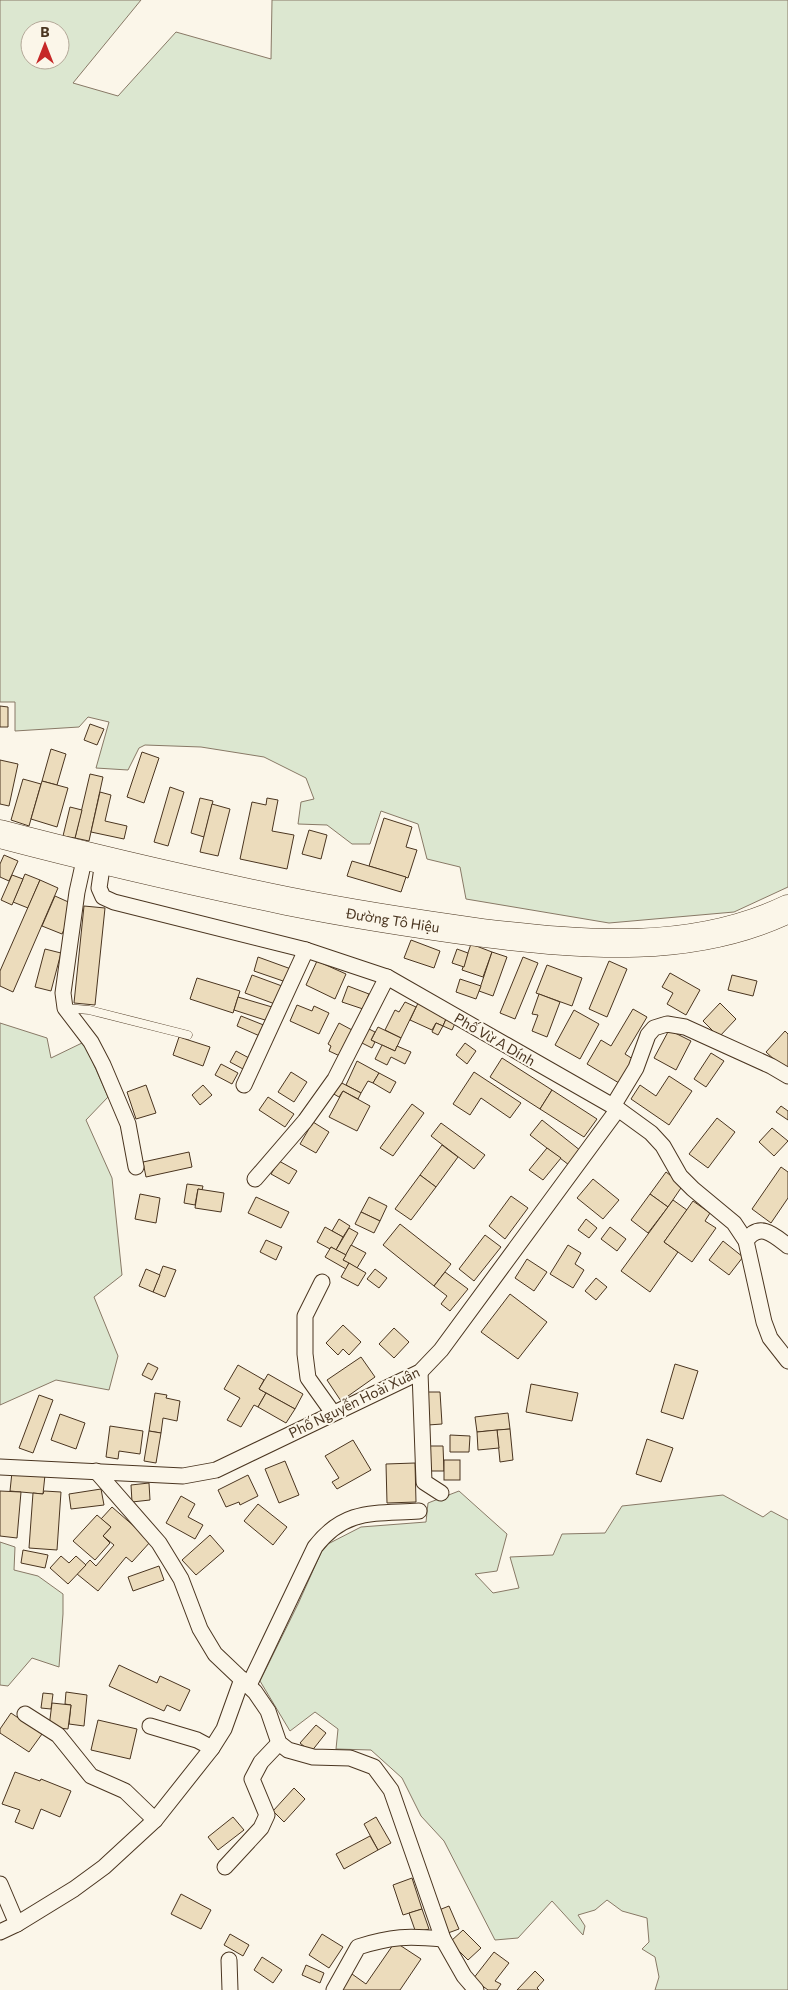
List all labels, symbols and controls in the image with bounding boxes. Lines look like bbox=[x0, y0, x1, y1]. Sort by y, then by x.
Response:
north arrow bbox=[20, 20, 70, 70]
text: B bbox=[40, 23, 50, 40]
street label: Đường Tô Hiệu bbox=[344, 904, 441, 936]
street label: Phố Vừ A Dính bbox=[451, 1009, 539, 1069]
street label: Phố Nguyễn Hoài Xuân bbox=[286, 1363, 422, 1441]

